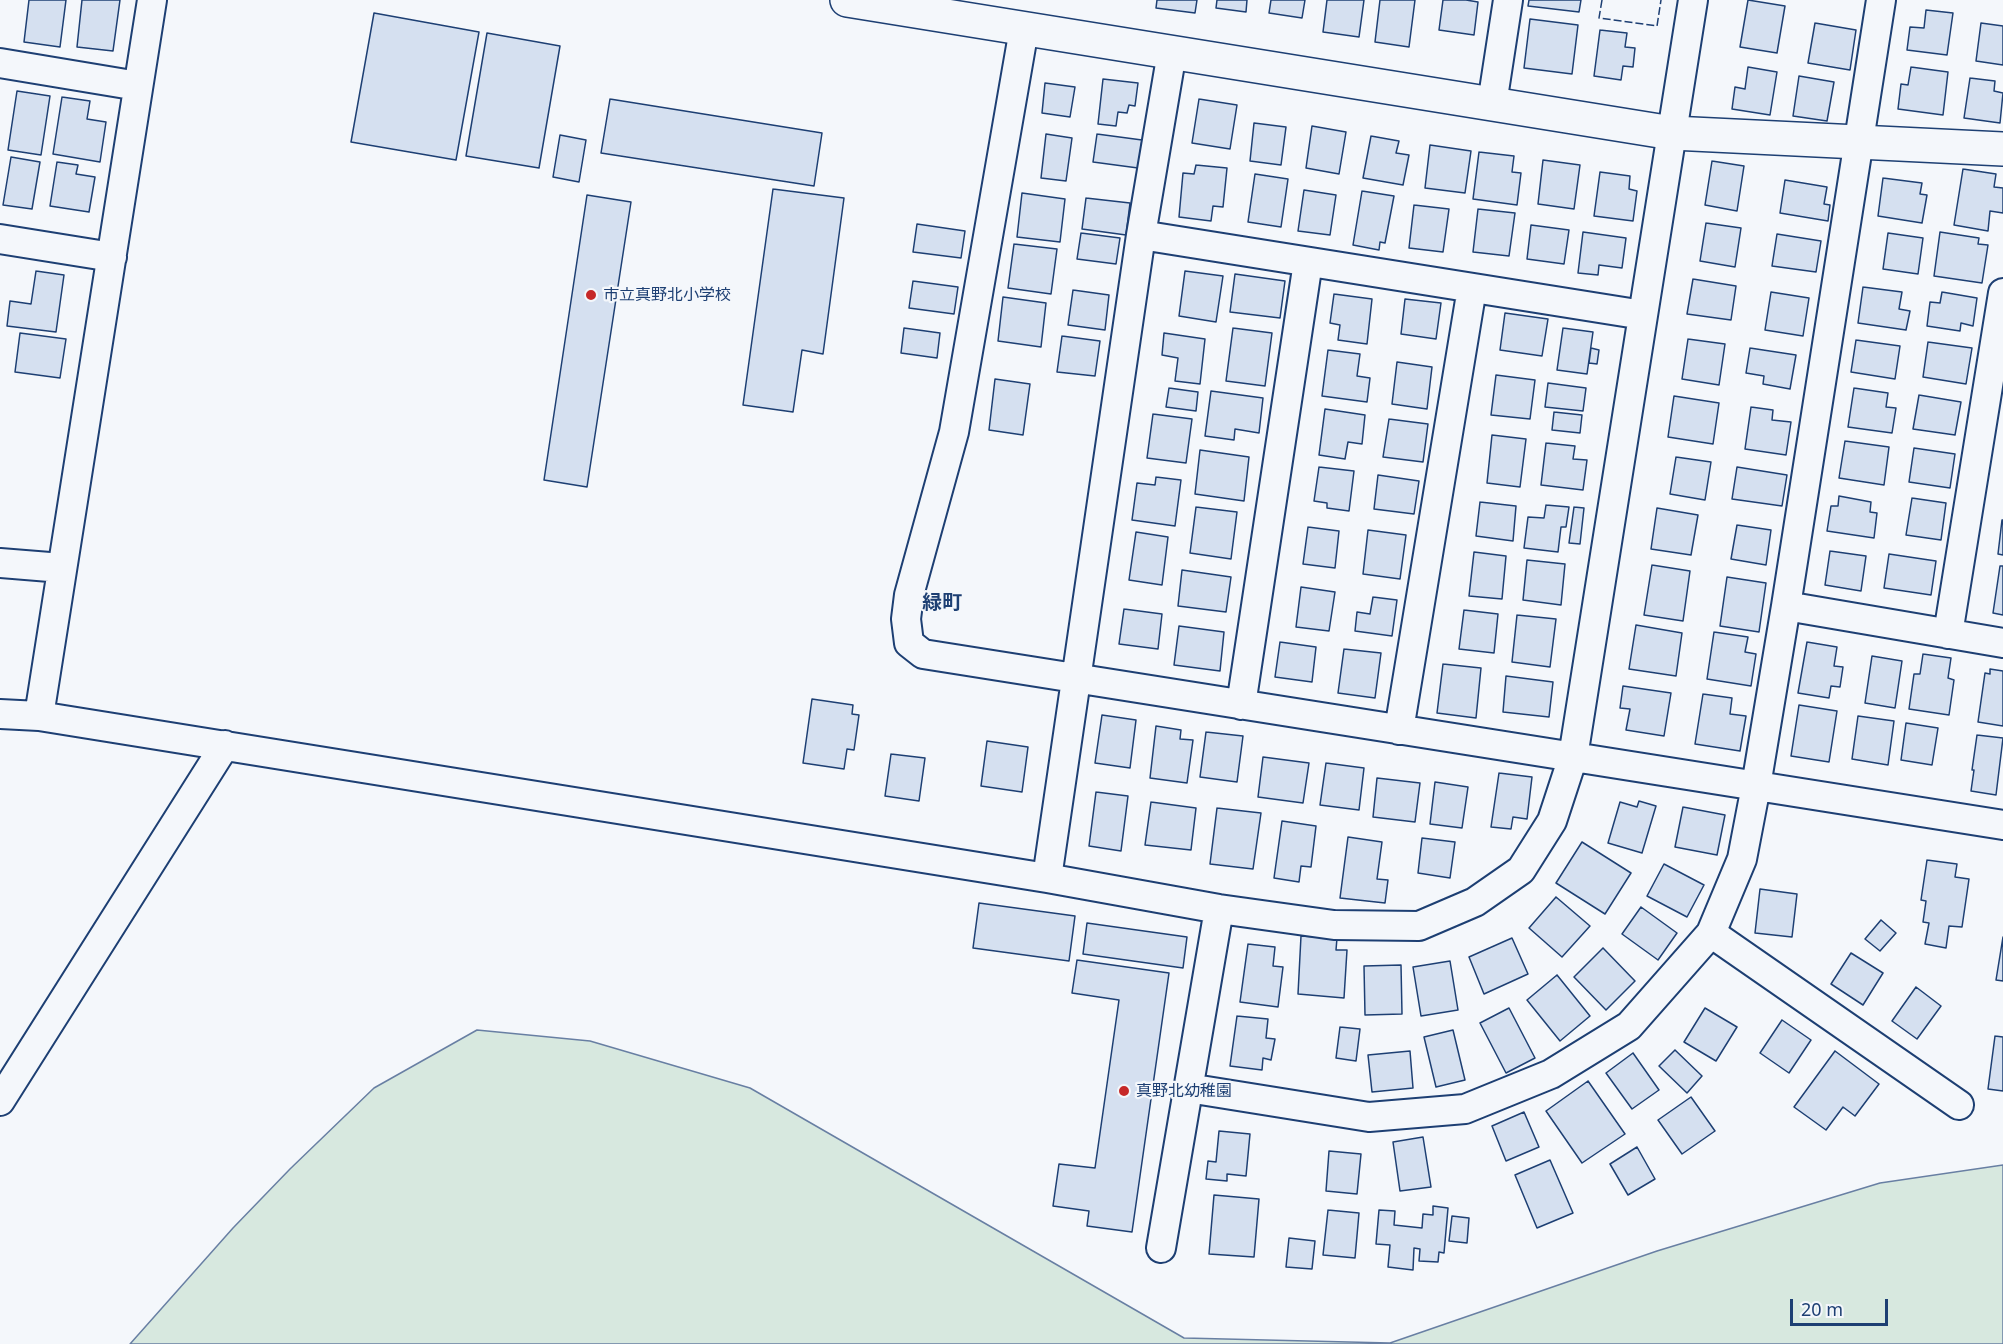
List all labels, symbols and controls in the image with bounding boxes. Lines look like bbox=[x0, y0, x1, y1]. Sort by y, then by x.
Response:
place label: 市立真野北小学校 bbox=[603, 285, 731, 305]
marker: 市立真野北小学校 bbox=[584, 288, 598, 302]
district label: 緑町 bbox=[922, 591, 962, 615]
place label: 真野北幼稚園 bbox=[1136, 1081, 1232, 1101]
marker: 真野北幼稚園 bbox=[1117, 1084, 1131, 1098]
scale bar bbox=[1793, 1287, 1890, 1325]
text: 20 m bbox=[1801, 1297, 1843, 1321]

